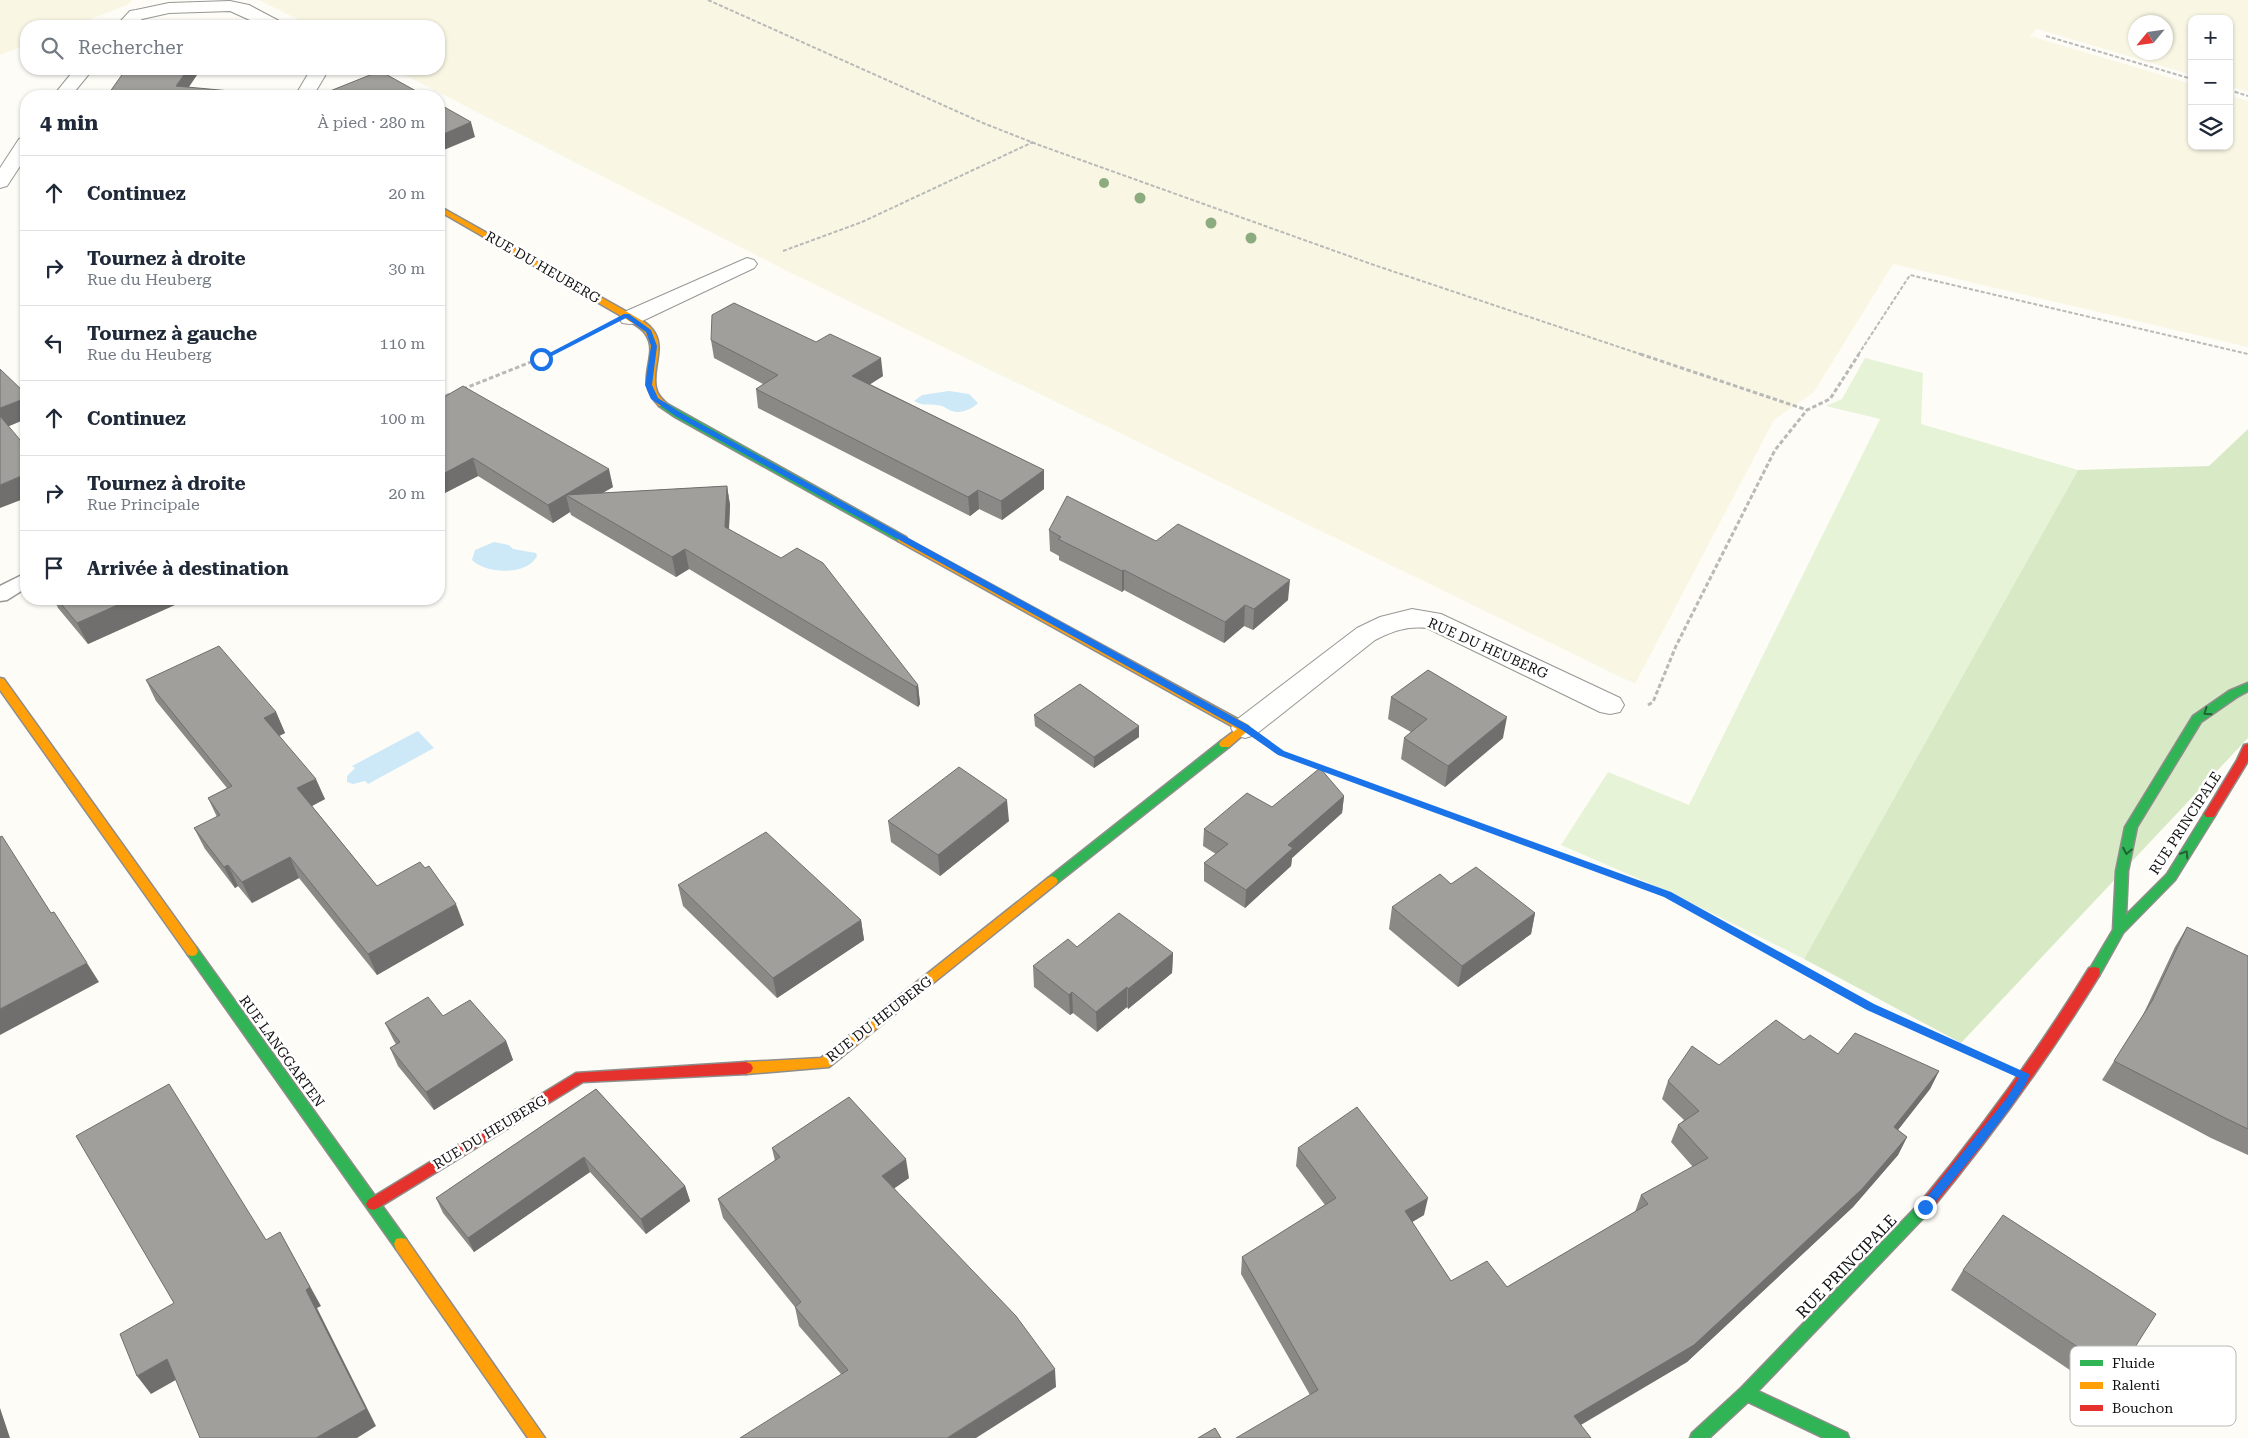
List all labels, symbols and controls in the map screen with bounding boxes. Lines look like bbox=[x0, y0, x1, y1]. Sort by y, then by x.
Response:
north arrow bbox=[2128, 15, 2173, 60]
map controls bbox=[2188, 15, 2233, 150]
button: + bbox=[2188, 15, 2233, 60]
search box bbox=[20, 20, 445, 75]
icon: search bbox=[38, 34, 66, 62]
text: Rechercher bbox=[78, 36, 184, 59]
button: − bbox=[2188, 60, 2233, 105]
button: layers bbox=[2188, 105, 2233, 150]
text: 4 min bbox=[40, 111, 98, 135]
text: À pied · 280 m bbox=[317, 113, 425, 132]
icon: ahead bbox=[40, 179, 68, 207]
text: Continuez bbox=[87, 182, 186, 205]
text: 20 m bbox=[388, 184, 425, 203]
street label: RUE DU HEUBERG bbox=[483, 228, 603, 306]
text: Tournez à droite bbox=[87, 247, 246, 270]
icon: right bbox=[40, 254, 68, 282]
text: 30 m bbox=[388, 259, 425, 278]
text: Rue du Heuberg bbox=[87, 270, 211, 289]
text: Tournez à gauche bbox=[87, 322, 257, 345]
icon: left bbox=[40, 329, 68, 357]
text: 110 m bbox=[379, 334, 425, 353]
text: Rue du Heuberg bbox=[87, 345, 211, 364]
route start bbox=[530, 348, 553, 371]
icon: ahead bbox=[40, 404, 68, 432]
text: Continuez bbox=[87, 407, 186, 430]
text: 100 m bbox=[379, 409, 425, 428]
text: Tournez à droite bbox=[87, 472, 246, 495]
icon: right bbox=[40, 479, 68, 507]
text: 20 m bbox=[388, 484, 425, 503]
text: Rue Principale bbox=[87, 495, 200, 514]
icon: arrive bbox=[40, 554, 68, 582]
text: Arrivée à destination bbox=[87, 557, 289, 580]
street label: RUE DU HEUBERG bbox=[1426, 614, 1551, 682]
one-way arrow bbox=[2203, 706, 2212, 715]
street label: RUE PRINCIPALE bbox=[2146, 769, 2224, 877]
one-way arrow bbox=[2122, 846, 2132, 855]
one-way arrow bbox=[2179, 850, 2189, 859]
street label: RUE DU HEUBERG bbox=[823, 973, 935, 1065]
street label: RUE LANGGARTEN bbox=[236, 992, 328, 1110]
street label: RUE DU HEUBERG bbox=[430, 1092, 550, 1172]
route end bbox=[1914, 1196, 1937, 1219]
street label: RUE PRINCIPALE bbox=[1792, 1211, 1901, 1322]
legend bbox=[2070, 1346, 2236, 1426]
text: Fluide bbox=[2112, 1355, 2155, 1371]
text: Ralenti bbox=[2112, 1377, 2160, 1393]
text: Bouchon bbox=[2112, 1400, 2173, 1416]

